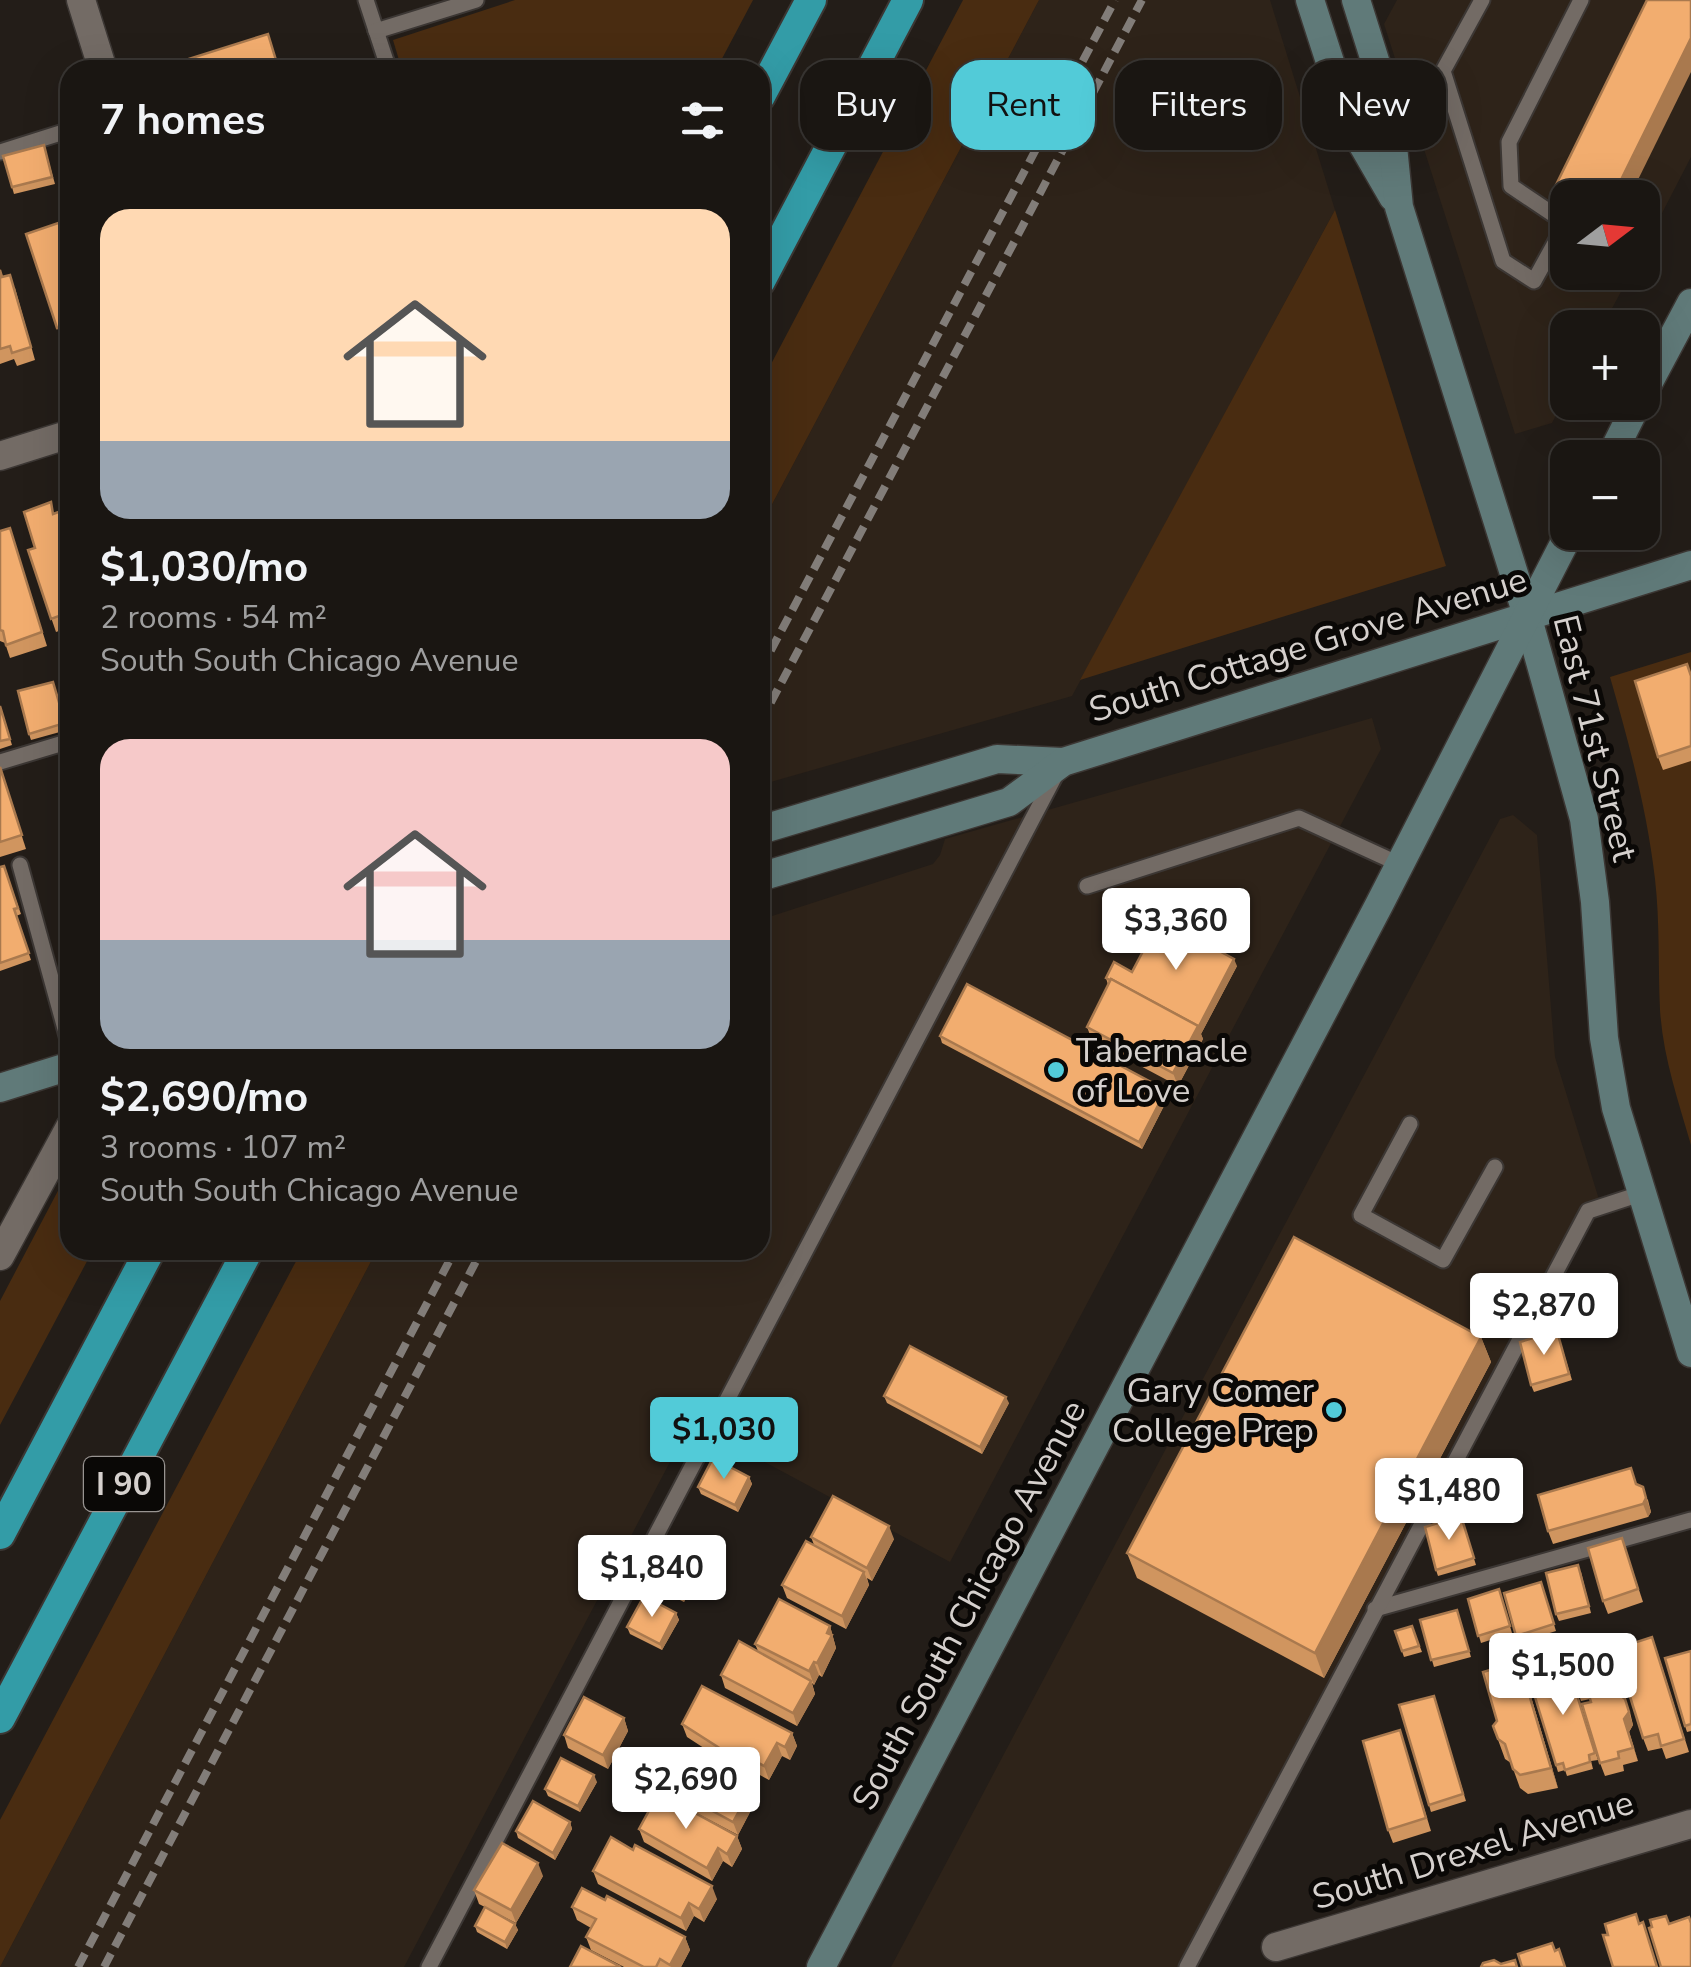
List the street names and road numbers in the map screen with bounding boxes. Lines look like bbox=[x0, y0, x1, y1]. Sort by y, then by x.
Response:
street label: South Cottage Grove Avenue bbox=[1083, 556, 1533, 734]
street label: East 71st Street bbox=[1542, 610, 1648, 867]
street label: South South Chicago Avenue bbox=[841, 1392, 1097, 1818]
road number: I 90 bbox=[84, 1457, 164, 1511]
street label: South Drexel Avenue bbox=[1307, 1779, 1639, 1921]

